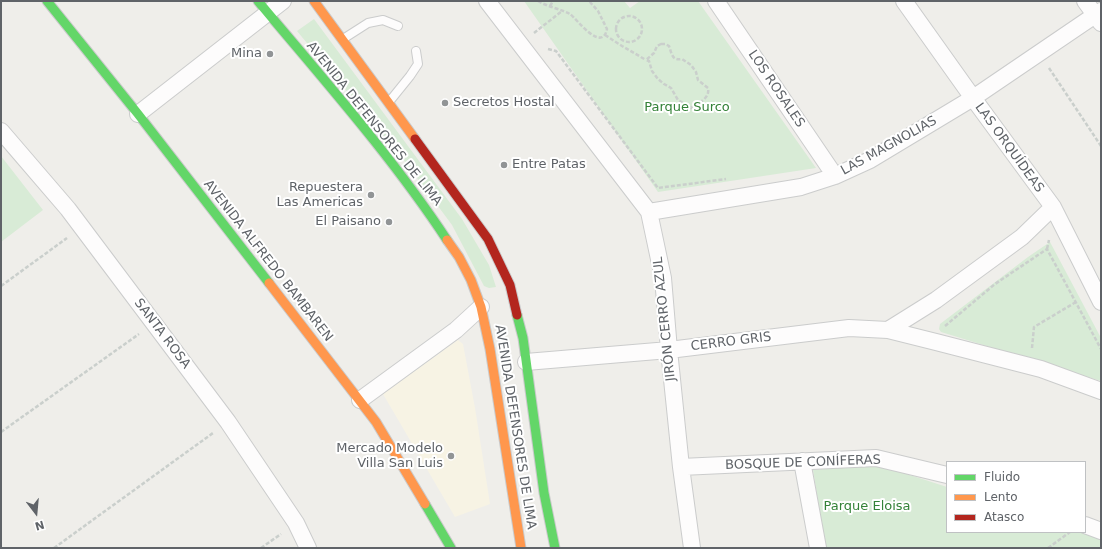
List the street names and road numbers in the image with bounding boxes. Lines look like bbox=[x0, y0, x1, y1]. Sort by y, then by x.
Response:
street label: AVENIDA DEFENSORES DE LIMA bbox=[303, 39, 445, 209]
street label: LOS ROSALES bbox=[744, 47, 808, 131]
street label: LAS ORQUÍDEAS bbox=[971, 100, 1047, 196]
street label: LAS MAGNOLIAS bbox=[838, 113, 940, 179]
street label: AVENIDA ALFREDO BAMBAREN bbox=[200, 177, 336, 345]
street label: JIRÓN CERRO AZUL bbox=[651, 256, 679, 382]
street label: SANTA ROSA bbox=[131, 296, 193, 372]
street label: AVENIDA DEFENSORES DE LIMA bbox=[491, 324, 539, 530]
street label: CERRO GRIS bbox=[690, 329, 772, 355]
street label: BOSQUE DE CONÍFERAS bbox=[725, 452, 881, 474]

